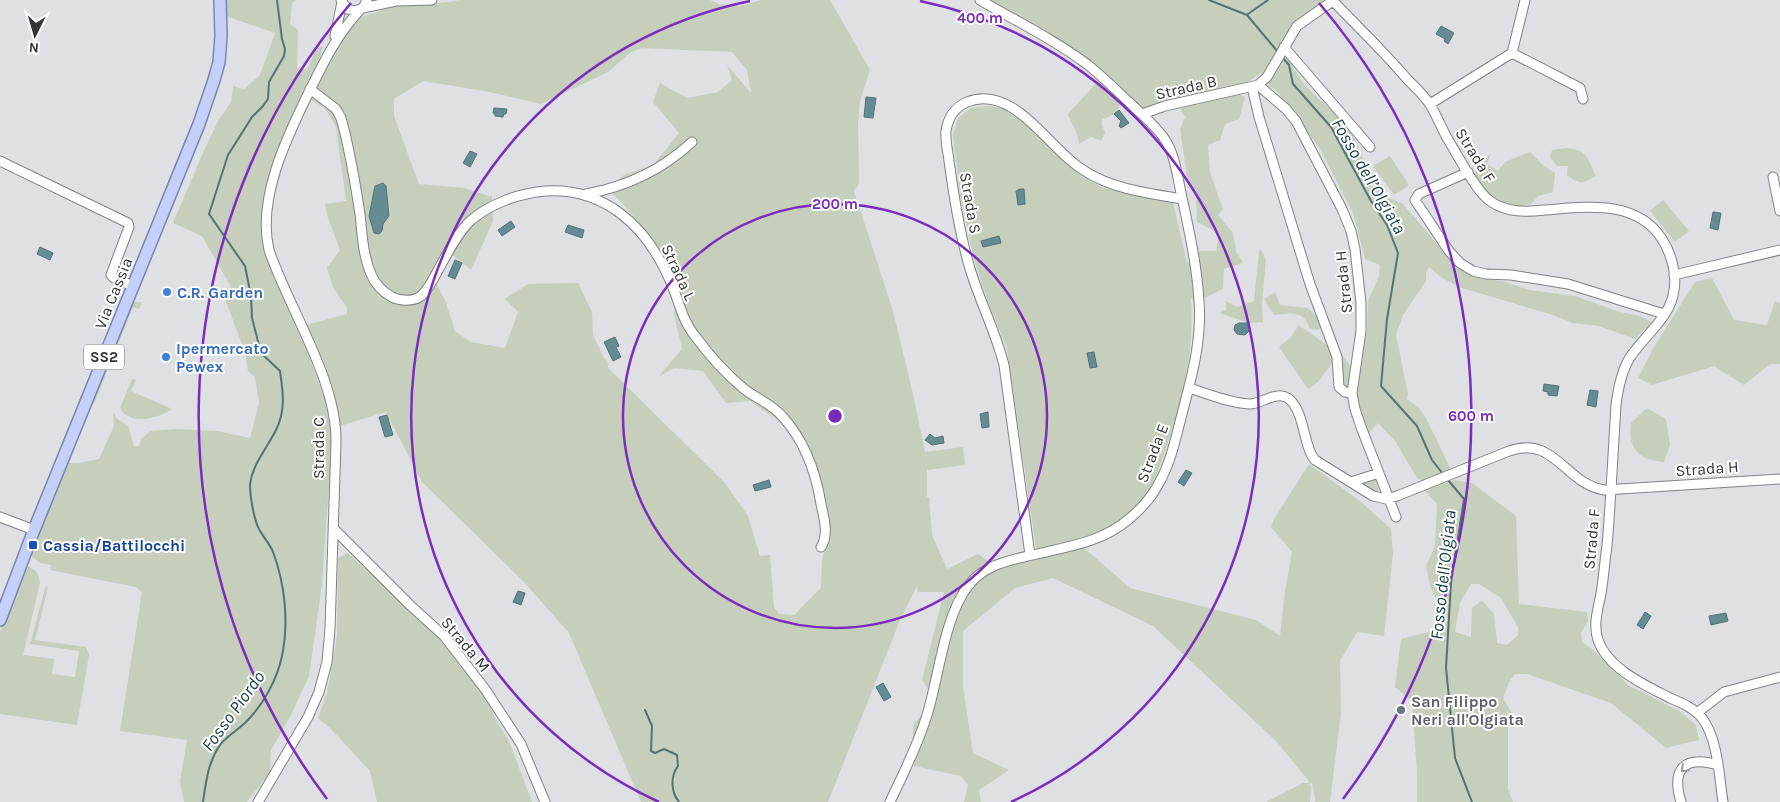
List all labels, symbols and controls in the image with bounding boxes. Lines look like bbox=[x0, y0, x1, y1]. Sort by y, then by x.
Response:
text: 400 m bbox=[957, 9, 1003, 27]
north arrow bbox=[10, 10, 60, 60]
text: N bbox=[28, 39, 40, 56]
street label: Strada B bbox=[1154, 71, 1219, 104]
water label: Fosso dell’Olgiata bbox=[1327, 114, 1411, 238]
street label: Strada F bbox=[1451, 124, 1500, 186]
street label: Strada S bbox=[956, 171, 985, 235]
text: 200 m bbox=[812, 195, 858, 213]
street label: Strada L bbox=[657, 241, 700, 304]
street label: Strada H bbox=[1331, 250, 1356, 314]
street label: Via Cassia bbox=[91, 255, 136, 332]
place label: C.R. Garden bbox=[177, 283, 263, 302]
marker: C.R. Garden bbox=[161, 286, 173, 298]
place label: Ipermercato Pewex bbox=[176, 339, 269, 376]
road number: SS2 bbox=[84, 344, 124, 370]
marker: Ipermercato Pewex bbox=[160, 351, 172, 363]
centre of rings bbox=[826, 407, 844, 425]
text: 600 m bbox=[1448, 407, 1494, 425]
street label: Strada C bbox=[309, 417, 328, 479]
street label: Strada E bbox=[1133, 421, 1172, 485]
street label: Strada H bbox=[1675, 457, 1739, 480]
street label: Strada F bbox=[1579, 508, 1604, 570]
water label: Fosso dell’Olgiata bbox=[1425, 509, 1461, 641]
place label: Cassia/Battilocchi bbox=[43, 536, 185, 555]
marker: Cassia/Battilocchi bbox=[27, 539, 39, 551]
street label: Strada M bbox=[437, 613, 494, 676]
water label: Fosso Piordo bbox=[196, 666, 270, 755]
place label: San Filippo Neri all'Olgiata bbox=[1411, 692, 1524, 729]
marker: San Filippo Neri all'Olgiata bbox=[1395, 704, 1407, 716]
one-way arrow bbox=[1681, 763, 1690, 772]

